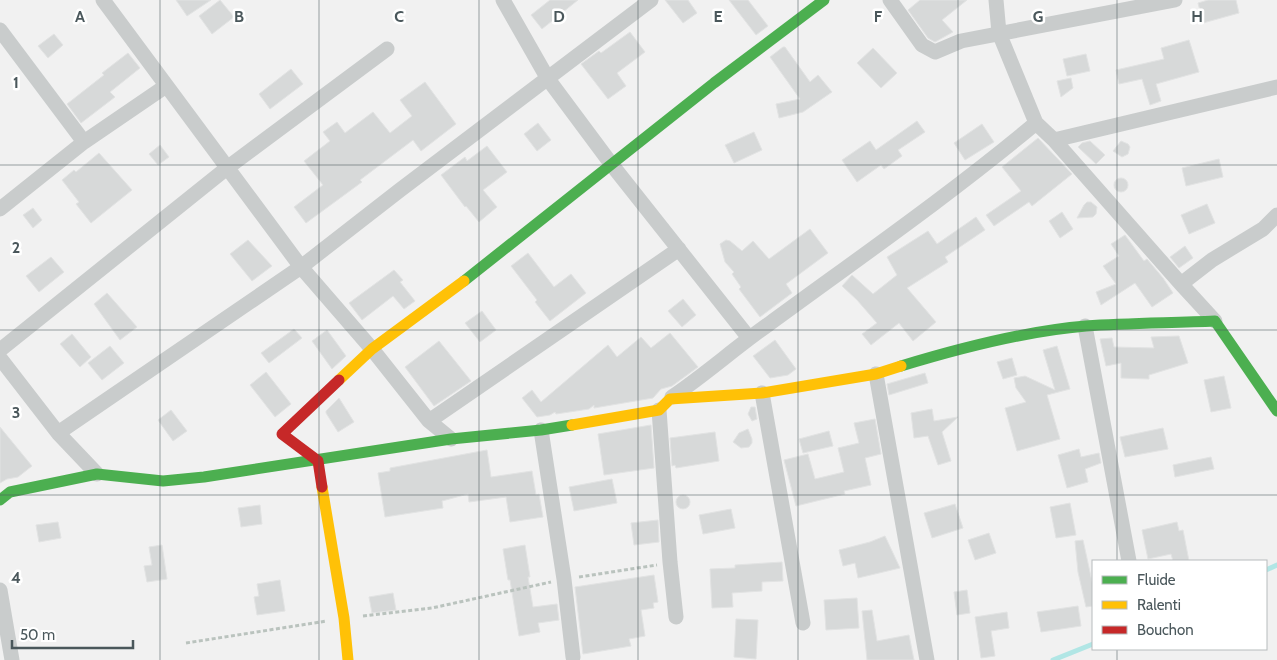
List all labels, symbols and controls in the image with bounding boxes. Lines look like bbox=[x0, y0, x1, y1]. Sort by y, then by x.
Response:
text: A bbox=[75, 7, 85, 26]
text: B bbox=[234, 7, 244, 26]
text: C bbox=[394, 7, 404, 26]
text: D bbox=[553, 7, 565, 26]
text: E bbox=[713, 7, 723, 26]
text: F bbox=[874, 7, 883, 26]
text: G bbox=[1033, 7, 1043, 26]
text: H bbox=[1191, 7, 1203, 26]
text: 1 bbox=[13, 73, 19, 92]
text: 2 bbox=[12, 238, 20, 257]
text: 3 bbox=[12, 403, 20, 422]
legend bbox=[1092, 560, 1267, 650]
text: 4 bbox=[11, 568, 21, 587]
text: Fluide bbox=[1137, 571, 1176, 589]
text: Ralenti bbox=[1137, 596, 1181, 614]
scale bar bbox=[12, 618, 134, 650]
text: Bouchon bbox=[1137, 621, 1194, 639]
text: 50 m bbox=[20, 626, 55, 644]

